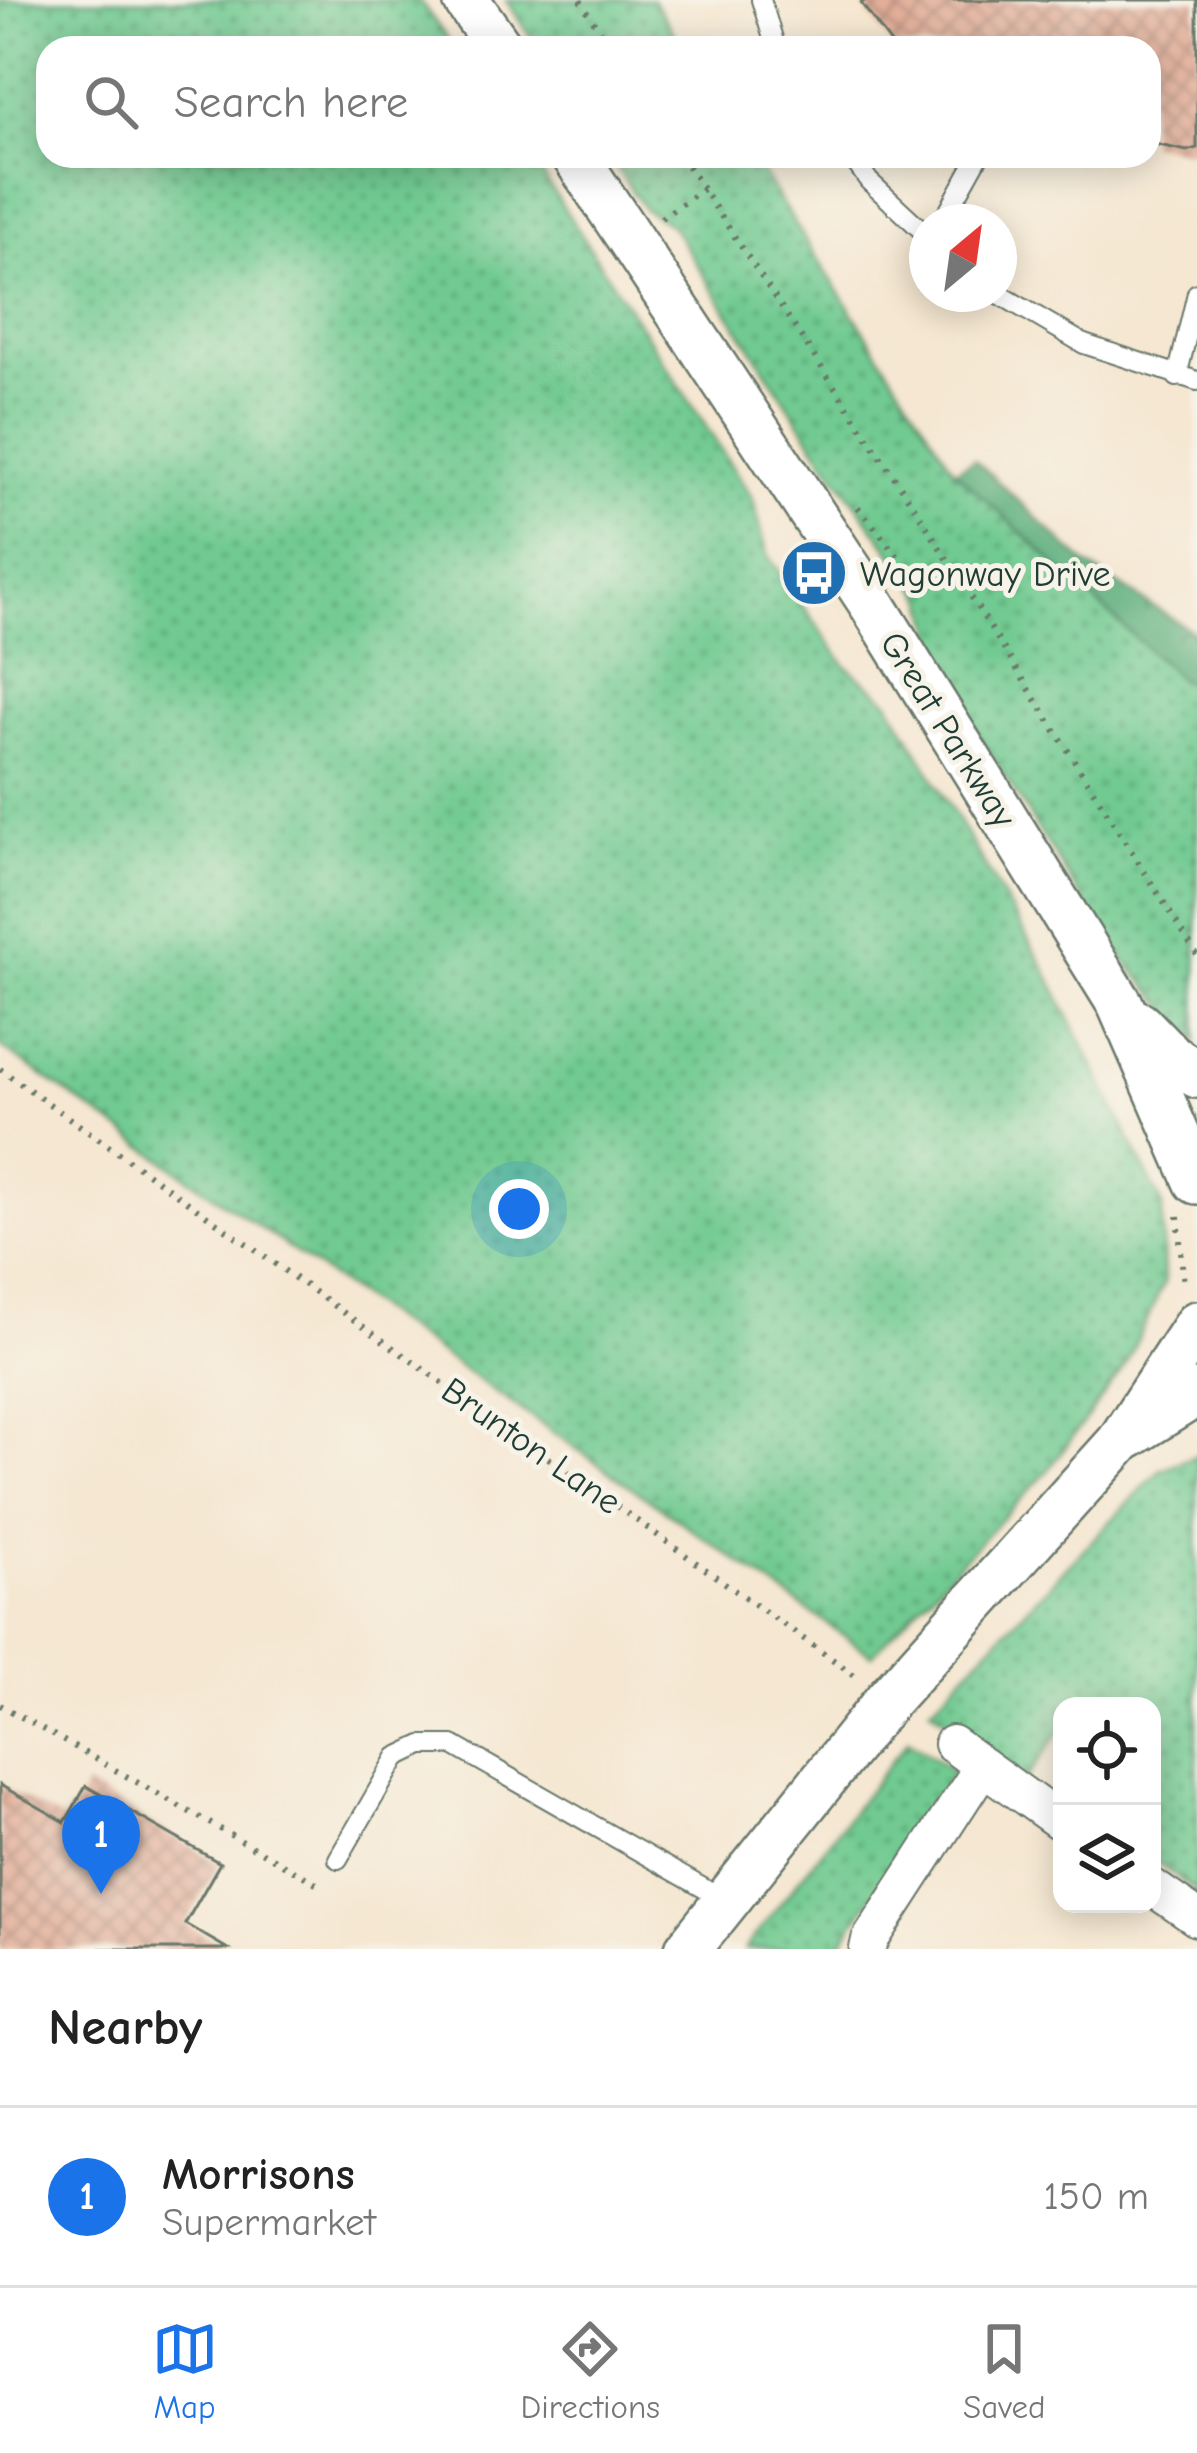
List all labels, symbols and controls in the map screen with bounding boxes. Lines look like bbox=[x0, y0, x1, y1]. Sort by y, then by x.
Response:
search box bbox=[36, 36, 1161, 168]
icon: search bbox=[78, 69, 144, 135]
text: Search here bbox=[174, 76, 408, 128]
north arrow bbox=[909, 204, 1017, 312]
bus stop icon: Wagonway Drive bbox=[779, 538, 849, 608]
place label: Wagonway Drive bbox=[860, 554, 1110, 595]
street label: Great Parkway bbox=[871, 624, 1025, 836]
your location bbox=[489, 1179, 549, 1239]
street label: Brunton Lane bbox=[434, 1369, 629, 1523]
map controls bbox=[1053, 1697, 1161, 1913]
button: locate bbox=[1053, 1697, 1161, 1805]
pin: 1 bbox=[62, 1795, 140, 1894]
button: layers bbox=[1053, 1805, 1161, 1913]
text: Nearby bbox=[48, 1998, 202, 2057]
text: Morrisons bbox=[162, 2148, 355, 2200]
text: 1 bbox=[79, 2174, 95, 2219]
text: 150 m bbox=[1043, 2174, 1149, 2219]
text: Supermarket bbox=[162, 2200, 376, 2245]
tab: Map bbox=[152, 2316, 218, 2426]
tab: Directions bbox=[521, 2316, 660, 2426]
tab: Saved bbox=[963, 2316, 1045, 2426]

